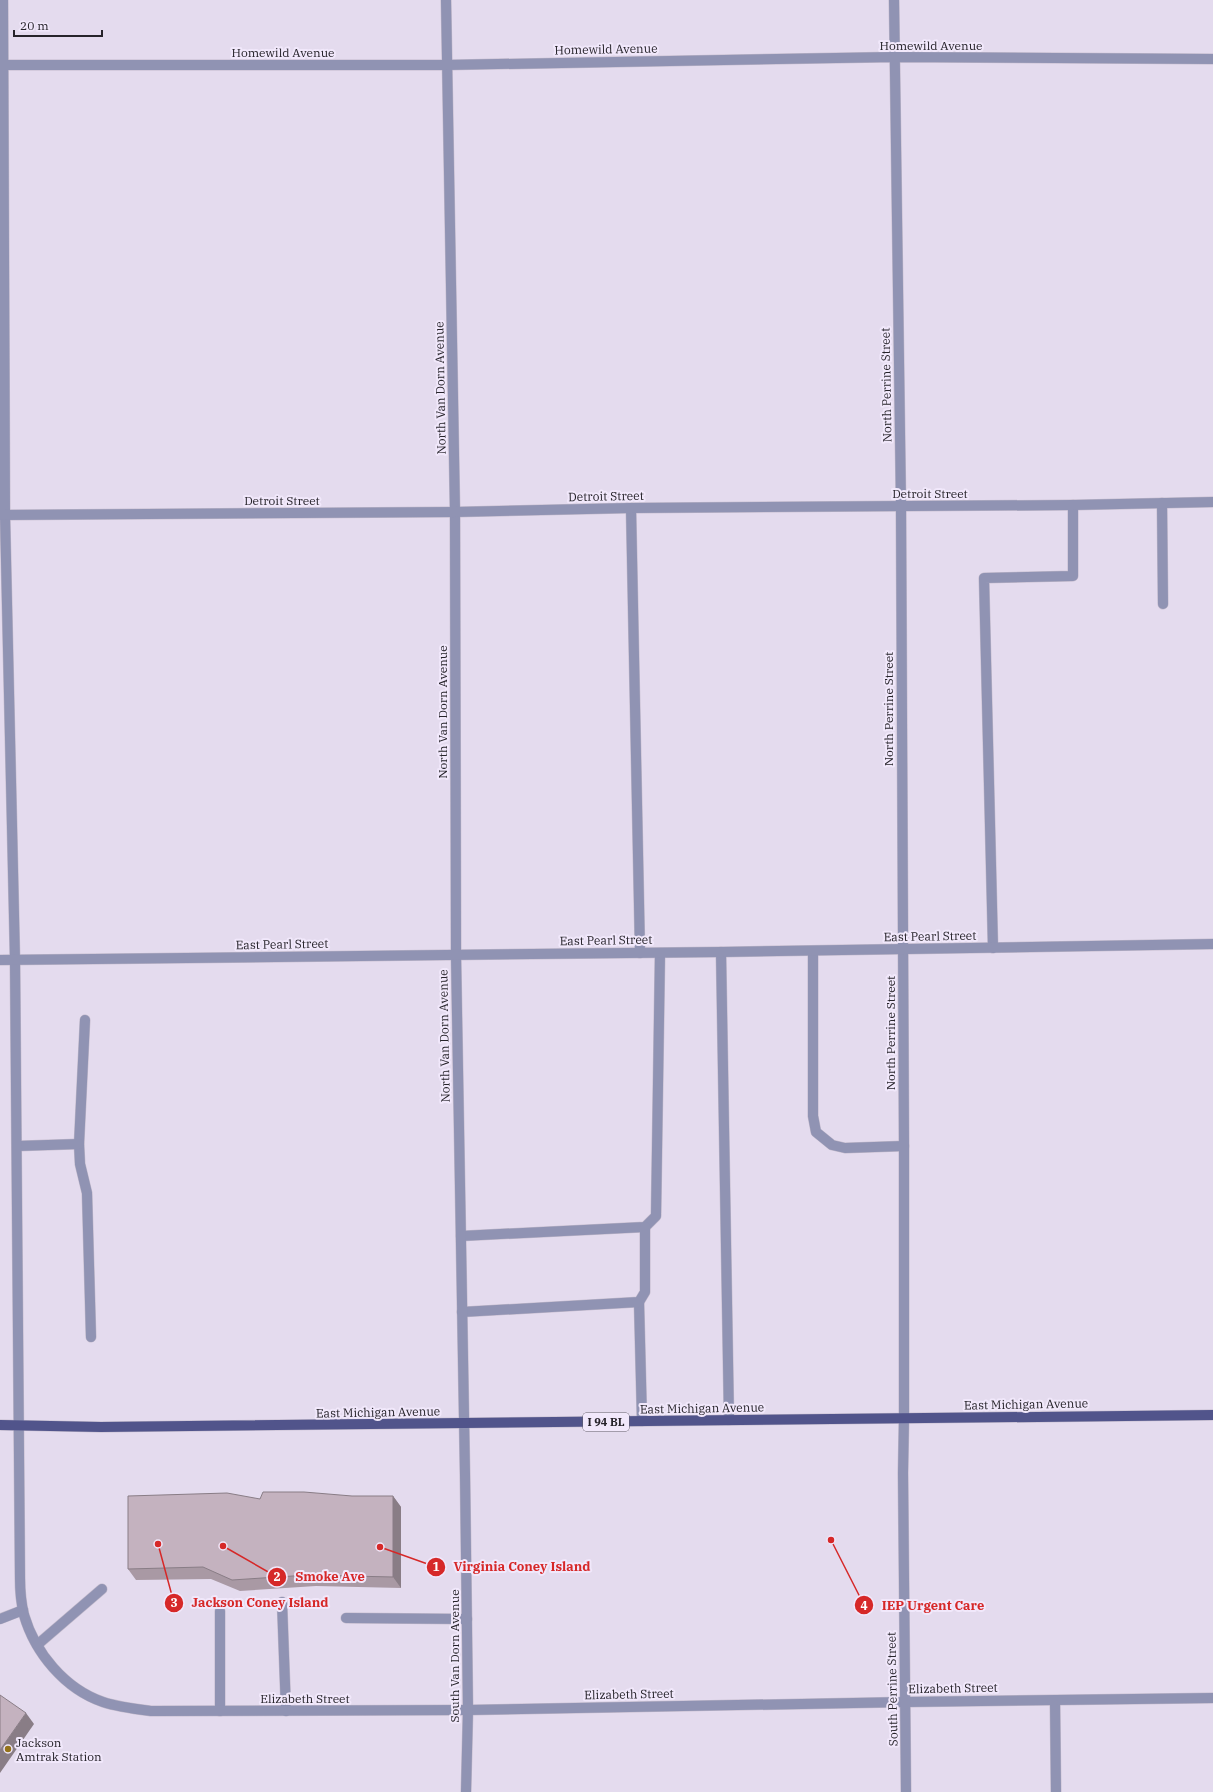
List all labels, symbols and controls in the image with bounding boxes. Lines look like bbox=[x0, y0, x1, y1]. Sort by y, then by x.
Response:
scale bar bbox=[14, 12, 102, 38]
text: 20 m bbox=[20, 18, 49, 33]
street label: Homewild Avenue bbox=[879, 38, 983, 53]
street label: Homewild Avenue bbox=[554, 41, 658, 57]
street label: Homewild Avenue bbox=[231, 45, 335, 60]
street label: North Van Dorn Avenue bbox=[431, 321, 449, 455]
street label: North Perrine Street bbox=[878, 328, 894, 442]
street label: Detroit Street bbox=[892, 486, 968, 501]
street label: Detroit Street bbox=[568, 488, 644, 504]
street label: Detroit Street bbox=[244, 493, 320, 508]
street label: North Van Dorn Avenue bbox=[435, 645, 450, 779]
street label: North Perrine Street bbox=[881, 652, 896, 766]
street label: East Pearl Street bbox=[883, 928, 977, 944]
street label: East Pearl Street bbox=[559, 932, 653, 948]
street label: East Pearl Street bbox=[235, 936, 329, 952]
street label: North Van Dorn Avenue bbox=[435, 969, 453, 1103]
street label: North Perrine Street bbox=[883, 976, 898, 1090]
street label: East Michigan Avenue bbox=[964, 1395, 1088, 1413]
street label: East Michigan Avenue bbox=[640, 1399, 764, 1417]
street label: East Michigan Avenue bbox=[316, 1403, 440, 1421]
road number: I 94 BL bbox=[583, 1413, 629, 1431]
callout: Virginia Coney Island bbox=[426, 1554, 599, 1579]
text: Virginia Coney Island bbox=[453, 1558, 591, 1575]
text: 1 bbox=[432, 1559, 440, 1574]
callout: Smoke Ave bbox=[267, 1564, 373, 1589]
text: Smoke Ave bbox=[295, 1568, 365, 1585]
text: 2 bbox=[273, 1569, 281, 1584]
street label: South Van Dorn Avenue bbox=[447, 1589, 462, 1723]
callout: Jackson Coney Island bbox=[164, 1590, 337, 1615]
callout: IEP Urgent Care bbox=[854, 1593, 992, 1618]
text: Jackson Coney Island bbox=[191, 1594, 329, 1611]
text: 3 bbox=[170, 1595, 178, 1610]
text: IEP Urgent Care bbox=[882, 1597, 984, 1614]
text: 4 bbox=[860, 1598, 868, 1613]
street label: South Perrine Street bbox=[884, 1632, 900, 1746]
street label: Elizabeth Street bbox=[908, 1680, 998, 1696]
street label: Elizabeth Street bbox=[584, 1686, 674, 1702]
street label: Elizabeth Street bbox=[260, 1691, 350, 1706]
place label: Jackson Amtrak Station bbox=[16, 1735, 102, 1764]
marker: Jackson Amtrak Station bbox=[3, 1744, 13, 1754]

